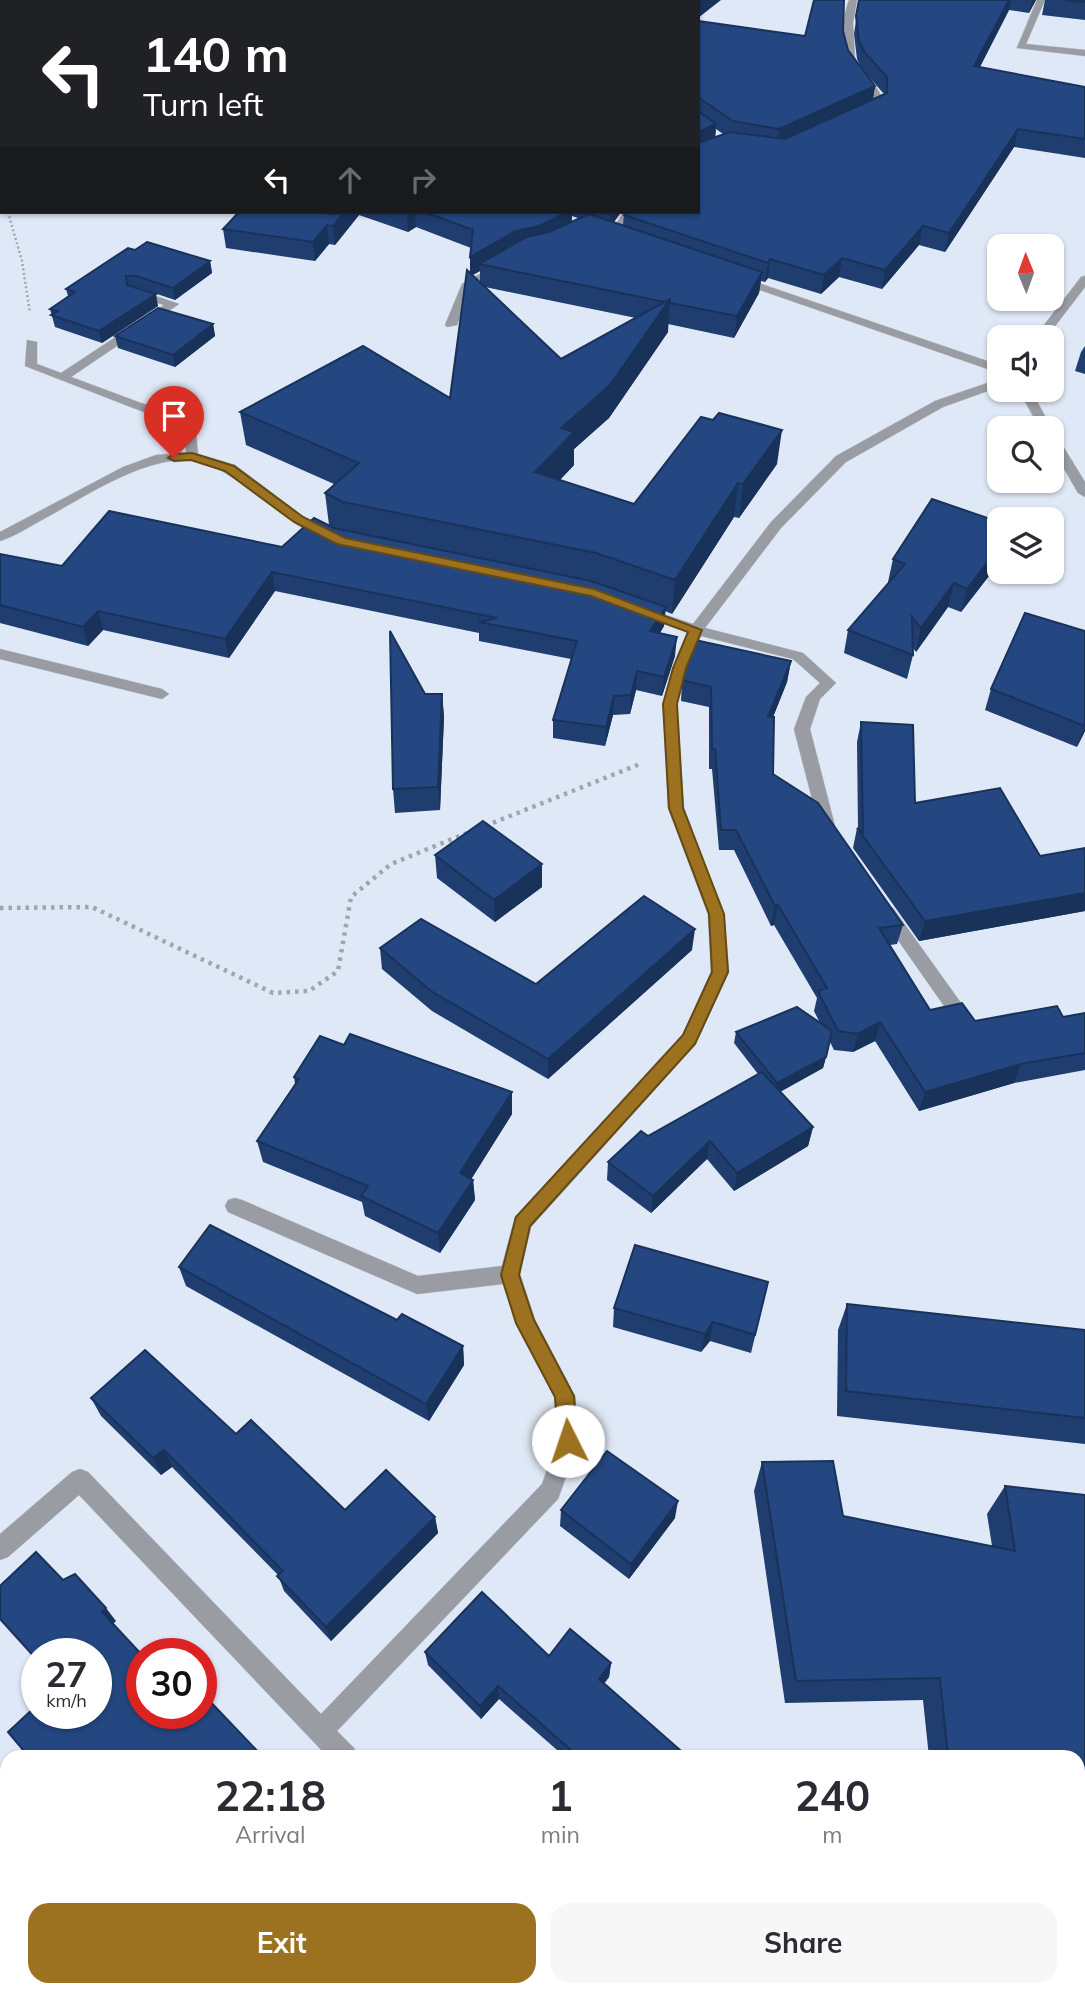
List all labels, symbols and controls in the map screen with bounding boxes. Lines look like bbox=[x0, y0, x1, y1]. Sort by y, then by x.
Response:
text: 140 m bbox=[143, 23, 289, 84]
icon: left bbox=[28, 28, 119, 119]
text: Turn left bbox=[143, 84, 263, 124]
icon: left bbox=[258, 161, 296, 199]
icon: ahead bbox=[331, 161, 369, 199]
icon: right bbox=[404, 161, 442, 199]
north arrow bbox=[987, 234, 1064, 312]
map controls bbox=[987, 234, 1064, 584]
button: sound bbox=[987, 325, 1064, 402]
pin bbox=[144, 386, 204, 458]
icon: arrive bbox=[155, 397, 193, 435]
button: search bbox=[987, 416, 1064, 493]
button: layers bbox=[987, 507, 1064, 584]
position arrow bbox=[531, 1404, 605, 1478]
speed limit sign: 30 bbox=[126, 1638, 217, 1729]
text: 27 bbox=[45, 1652, 88, 1696]
text: km/h bbox=[46, 1689, 87, 1712]
text: 22:18 bbox=[215, 1769, 326, 1822]
text: 1 bbox=[548, 1769, 573, 1822]
text: 240 bbox=[795, 1769, 870, 1822]
text: Arrival bbox=[235, 1820, 306, 1849]
text: min bbox=[541, 1820, 580, 1849]
text: m bbox=[822, 1820, 843, 1849]
button: Exit bbox=[28, 1903, 536, 1983]
button: Share bbox=[550, 1903, 1057, 1983]

